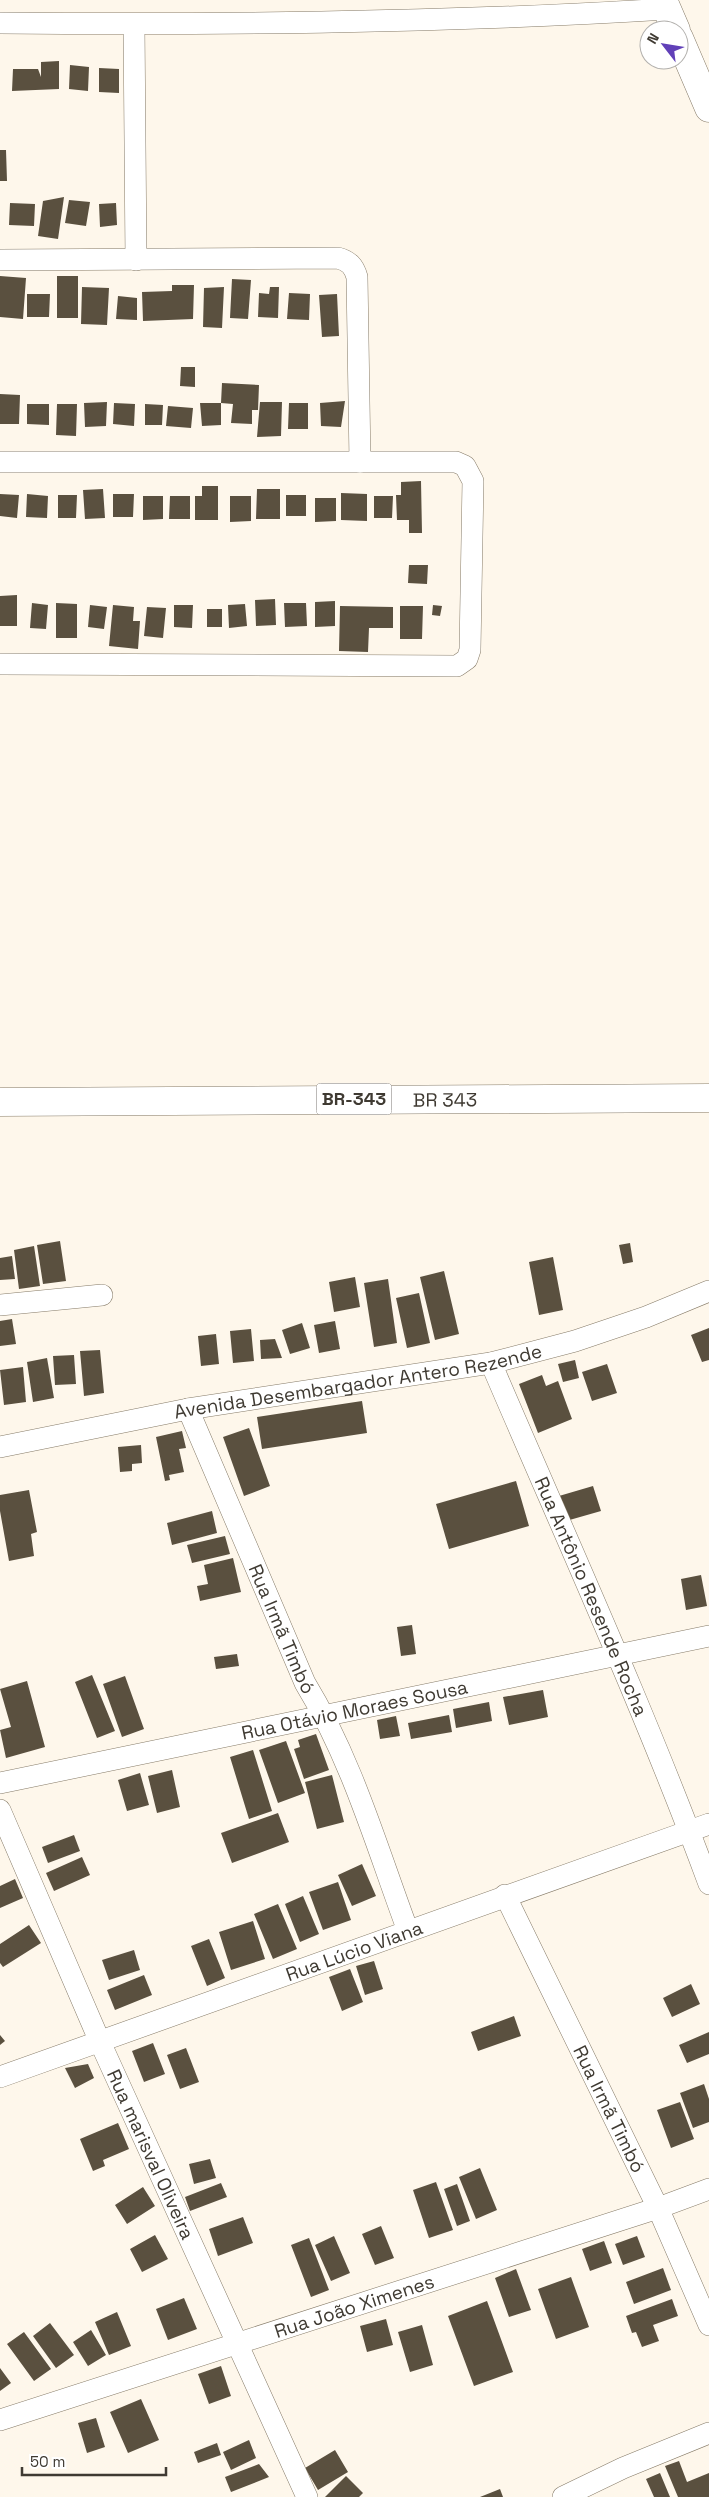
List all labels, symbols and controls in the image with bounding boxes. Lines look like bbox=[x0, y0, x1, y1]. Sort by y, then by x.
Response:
north arrow bbox=[639, 20, 689, 70]
text: N bbox=[643, 30, 663, 47]
road number: BR-343 bbox=[316, 1084, 392, 1114]
street label: BR 343 bbox=[413, 1087, 477, 1113]
street label: Avenida Desembargador Antero Rezende bbox=[172, 1338, 545, 1425]
street label: Rua Antônio Resende Rocha bbox=[529, 1473, 654, 1720]
street label: Rua Irmã Timbó bbox=[243, 1560, 321, 1699]
street label: Rua Otávio Moraes Sousa bbox=[239, 1674, 470, 1746]
street label: Rua Lúcio Viana bbox=[282, 1915, 426, 1987]
street label: Rua Irmã Timbó bbox=[567, 2041, 651, 2177]
street label: Rua marisval Oliveira bbox=[101, 2065, 200, 2244]
street label: Rua João Ximenes bbox=[271, 2269, 437, 2344]
scale bar bbox=[22, 2444, 166, 2476]
text: 50 m bbox=[30, 2452, 65, 2471]

